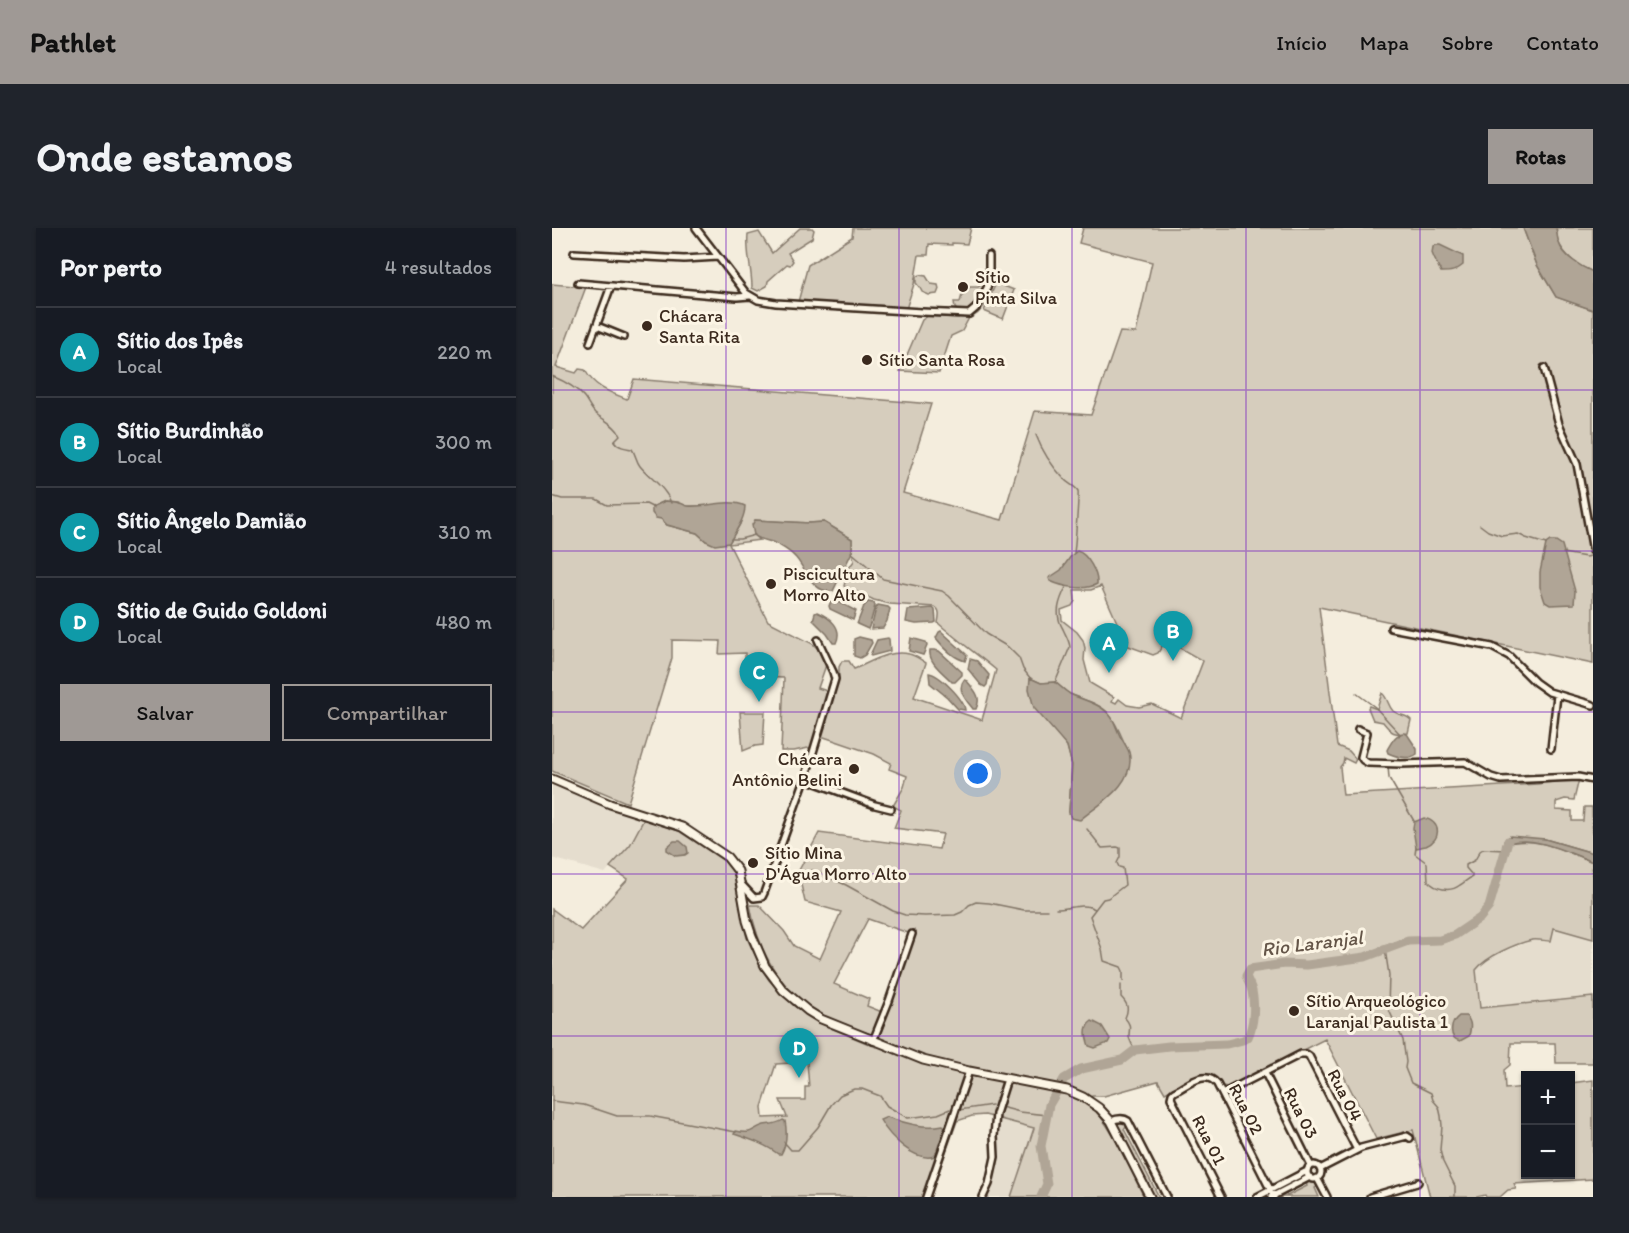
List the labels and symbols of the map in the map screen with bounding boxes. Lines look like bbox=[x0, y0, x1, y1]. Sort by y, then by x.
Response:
place label: Sítio Pinta Silva bbox=[975, 266, 1058, 309]
marker: Sítio Pinta Silva bbox=[956, 280, 970, 294]
place label: Chácara Santa Rita bbox=[659, 305, 741, 348]
marker: Chácara Santa Rita bbox=[640, 319, 654, 333]
place label: Sítio Santa Rosa bbox=[879, 349, 1006, 371]
marker: Sítio Santa Rosa bbox=[860, 353, 874, 367]
place label: Piscicultura Morro Alto bbox=[783, 563, 875, 606]
marker: Piscicultura Morro Alto bbox=[764, 577, 778, 591]
pin: B bbox=[1154, 612, 1192, 661]
pin: A bbox=[1090, 624, 1128, 673]
pin: C bbox=[740, 652, 778, 702]
place label: Chácara Antônio Belini bbox=[732, 748, 842, 791]
your location bbox=[963, 759, 992, 788]
marker: Chácara Antônio Belini bbox=[847, 762, 861, 776]
place label: Sítio Mina D'Água Morro Alto bbox=[765, 842, 907, 885]
marker: Sítio Mina D'Água Morro Alto bbox=[746, 856, 760, 870]
water label: Rio Laranjal bbox=[1260, 925, 1365, 961]
place label: Sítio Arqueológico Laranjal Paulista 1 bbox=[1306, 990, 1448, 1033]
marker: Sítio Arqueológico Laranjal Paulista 1 bbox=[1287, 1004, 1301, 1018]
pin: D bbox=[780, 1028, 818, 1078]
street label: Rua 04 bbox=[1323, 1065, 1368, 1125]
street label: Rua 02 bbox=[1224, 1080, 1268, 1139]
street label: Rua 03 bbox=[1279, 1084, 1323, 1142]
street label: Rua 01 bbox=[1187, 1111, 1231, 1169]

